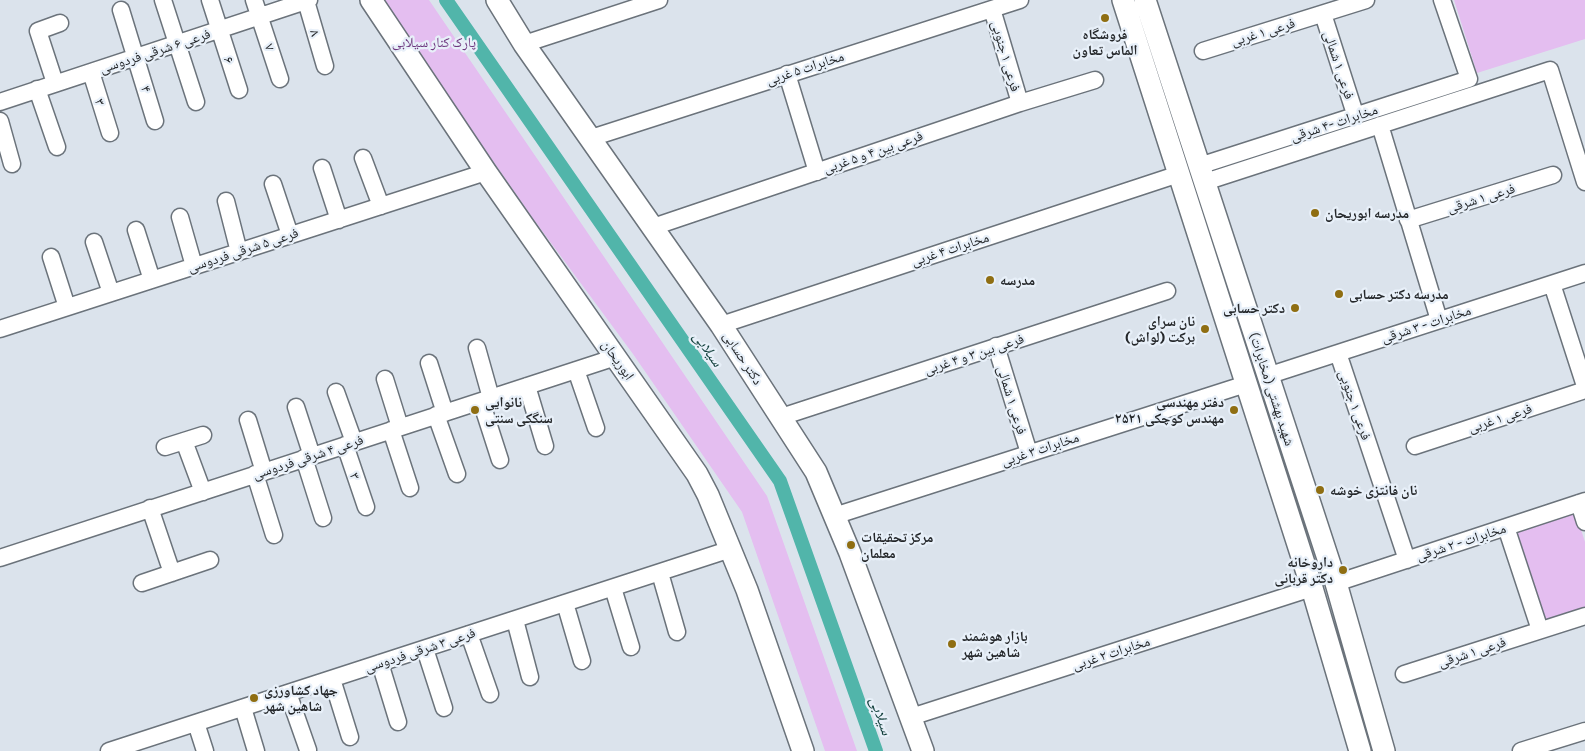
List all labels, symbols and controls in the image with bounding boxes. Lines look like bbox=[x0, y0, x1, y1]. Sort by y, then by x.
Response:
marker: فروشگاه الماس تعاون bbox=[1099, 12, 1111, 24]
street label: فرعی ۱ غربی bbox=[1229, 14, 1297, 50]
street label: فرعی ۱ جنوبی bbox=[988, 19, 1024, 93]
street label: فرعی ۶ شرقی فردوسی bbox=[97, 25, 213, 77]
place label: فروشگاه الماس تعاون bbox=[1073, 26, 1137, 58]
street label: ۸ bbox=[306, 28, 324, 38]
street label: فرعی ۱ شمالی bbox=[1320, 29, 1358, 101]
park label: پارک کنار سیلابی bbox=[392, 34, 476, 50]
street label: ۷ bbox=[261, 41, 279, 53]
street label: مخابرات ۵ غربی bbox=[764, 48, 846, 88]
street label: ۶ bbox=[220, 54, 238, 66]
street label: ۴ bbox=[137, 84, 155, 94]
street label: ۳ bbox=[91, 96, 109, 108]
street label: مخابرات -۴ شرقی bbox=[1288, 101, 1380, 145]
street label: فرعی بین ۴ و ۵ غربی bbox=[821, 127, 925, 177]
street label: فرعی ۱ شرقی bbox=[1445, 180, 1517, 216]
place label: مدرسه ابوریحان bbox=[1325, 205, 1409, 221]
marker: مدرسه ابوریحان bbox=[1309, 207, 1321, 219]
street label: فرعی ۵ شرقی فردوسی bbox=[185, 224, 301, 276]
street label: مخابرات ۴ غربی bbox=[909, 229, 991, 269]
place label: مدرسه bbox=[1000, 272, 1035, 288]
marker: مدرسه bbox=[984, 274, 996, 286]
place label: مدرسه دکتر حسابی bbox=[1349, 286, 1449, 302]
marker: مدرسه دکتر حسابی bbox=[1333, 288, 1345, 300]
place label: دکتر حسابی bbox=[1223, 300, 1285, 316]
marker: دکتر حسابی bbox=[1289, 302, 1301, 314]
street label: مخابرات - ۳ شرقی bbox=[1379, 302, 1473, 346]
place label: نان سرای برکت (لواش) bbox=[1125, 313, 1195, 346]
marker: نان سرای برکت (لواش) bbox=[1199, 323, 1211, 335]
water label: سیلابی bbox=[689, 328, 727, 370]
street label: دکتر حسابی bbox=[720, 328, 766, 388]
street label: فرعی بین ۳ و ۴ غربی bbox=[922, 330, 1026, 378]
street label: شهید بهشتی (مخابرات) bbox=[1246, 330, 1298, 448]
street label: ابوریحان bbox=[598, 337, 638, 383]
street label: فرعی ۱ شمالی bbox=[994, 364, 1030, 436]
street label: فرعی ۱ جنوبی bbox=[1335, 368, 1375, 442]
place label: نانوایی سنگکی سنتی bbox=[485, 394, 553, 427]
place label: دفتر مهندسی ۲۵۲۱ مهندس کوچکی bbox=[1115, 394, 1224, 427]
street label: فرعی ۱ غربی bbox=[1466, 400, 1534, 436]
marker: نانوایی سنگکی سنتی bbox=[469, 404, 481, 416]
marker: دفتر مهندسی ۲۵۲۱ مهندس کوچکی bbox=[1228, 404, 1240, 416]
street label: مخابرات ۳ غربی bbox=[999, 429, 1081, 469]
street label: فرعی ۴ شرقی فردوسی bbox=[250, 431, 366, 483]
street label: ۳ bbox=[346, 470, 364, 482]
place label: نان فانتزی خوشه bbox=[1330, 482, 1417, 498]
marker: نان فانتزی خوشه bbox=[1314, 484, 1326, 496]
street label: مخابرات - ۲ شرقی bbox=[1414, 520, 1508, 564]
place label: مرکز تحقیقات معلمان bbox=[861, 529, 933, 562]
marker: مرکز تحقیقات معلمان bbox=[845, 539, 857, 551]
place label: داروخانه دکتر قربانی bbox=[1275, 554, 1333, 586]
marker: داروخانه دکتر قربانی bbox=[1337, 564, 1349, 576]
street label: فرعی ۳ شرقی فردوسی bbox=[362, 624, 478, 676]
place label: بازار هوشمند شاهین شهر bbox=[962, 628, 1028, 660]
street label: مخابرات ۲ غربی bbox=[1070, 633, 1152, 673]
street label: فرعی ۱ شرقی bbox=[1436, 633, 1508, 671]
marker: بازار هوشمند شاهین شهر bbox=[946, 638, 958, 650]
place label: جهاد کشاورزی شاهین شهر bbox=[264, 682, 338, 714]
marker: جهاد کشاورزی شاهین شهر bbox=[248, 692, 260, 704]
water label: سیلابی bbox=[866, 695, 896, 737]

